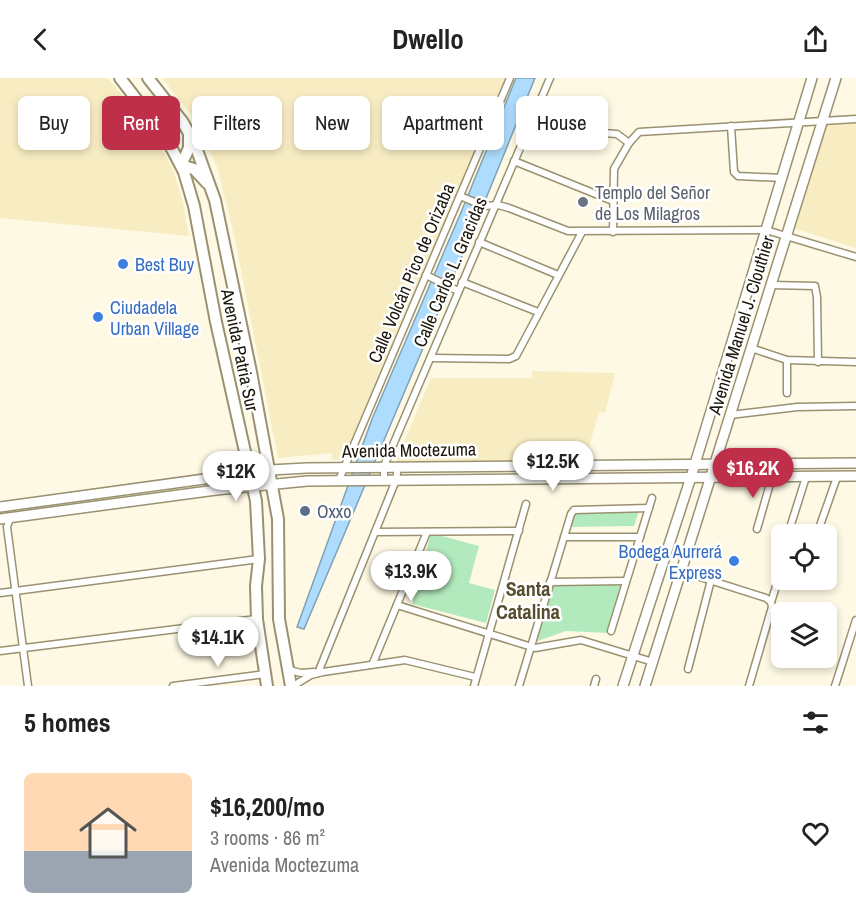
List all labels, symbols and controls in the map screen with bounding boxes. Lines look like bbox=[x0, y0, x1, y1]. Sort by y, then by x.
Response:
text: Dwello bbox=[392, 21, 464, 57]
icon: back bbox=[24, 23, 57, 56]
icon: share bbox=[799, 23, 832, 56]
chip: Buy bbox=[18, 96, 90, 150]
chip: Rent bbox=[102, 96, 180, 150]
chip: Filters bbox=[192, 96, 282, 150]
chip: New bbox=[294, 96, 370, 150]
chip: Apartment bbox=[382, 96, 504, 150]
chip: House bbox=[516, 96, 608, 150]
street label: Calle Volcán Pico de Orizaba bbox=[362, 179, 460, 367]
place label: Templo del Señor de Los Milagros bbox=[595, 180, 710, 226]
street label: Calle Carlos L. Gracidas bbox=[407, 193, 493, 351]
marker: Templo del Señor de Los Milagros bbox=[576, 195, 590, 209]
street label: Avenida Manuel J. Clouthier bbox=[702, 232, 780, 419]
place label: Best Buy bbox=[135, 252, 195, 277]
marker: Best Buy bbox=[116, 257, 130, 271]
street label: Avenida Patria Sur bbox=[215, 286, 265, 414]
place label: Ciudadela Urban Village bbox=[110, 295, 199, 341]
marker: Ciudadela Urban Village bbox=[91, 310, 105, 324]
street label: Avenida Moctezuma bbox=[341, 436, 476, 464]
pin: $12.5K bbox=[504, 441, 602, 492]
text: $12.5K bbox=[527, 447, 579, 474]
pin: $16.2K bbox=[704, 448, 802, 499]
pin: $12K bbox=[200, 451, 272, 502]
text: $16.2K bbox=[727, 454, 779, 481]
text: $12K bbox=[216, 457, 256, 484]
place label: Oxxo bbox=[317, 499, 351, 524]
marker: Oxxo bbox=[298, 504, 312, 518]
map controls bbox=[771, 524, 837, 668]
button: locate bbox=[771, 524, 837, 590]
place label: Bodega Aurrerá Express bbox=[619, 539, 722, 585]
pin: $13.9K bbox=[362, 551, 460, 602]
marker: Bodega Aurrerá Express bbox=[727, 554, 741, 568]
text: $13.9K bbox=[385, 557, 437, 584]
district label: Santa Catalina bbox=[496, 575, 560, 625]
button: layers bbox=[771, 602, 837, 668]
pin: $14.1K bbox=[169, 617, 267, 668]
text: $14.1K bbox=[192, 623, 244, 650]
text: 5 homes bbox=[24, 705, 111, 740]
icon: filters bbox=[799, 706, 832, 739]
text: $16,200/mo bbox=[210, 789, 325, 824]
icon: home bbox=[72, 797, 144, 869]
icon: heart bbox=[799, 817, 832, 850]
text: 3 rooms · 86 m² bbox=[210, 824, 325, 851]
text: Avenida Moctezuma bbox=[210, 851, 359, 878]

